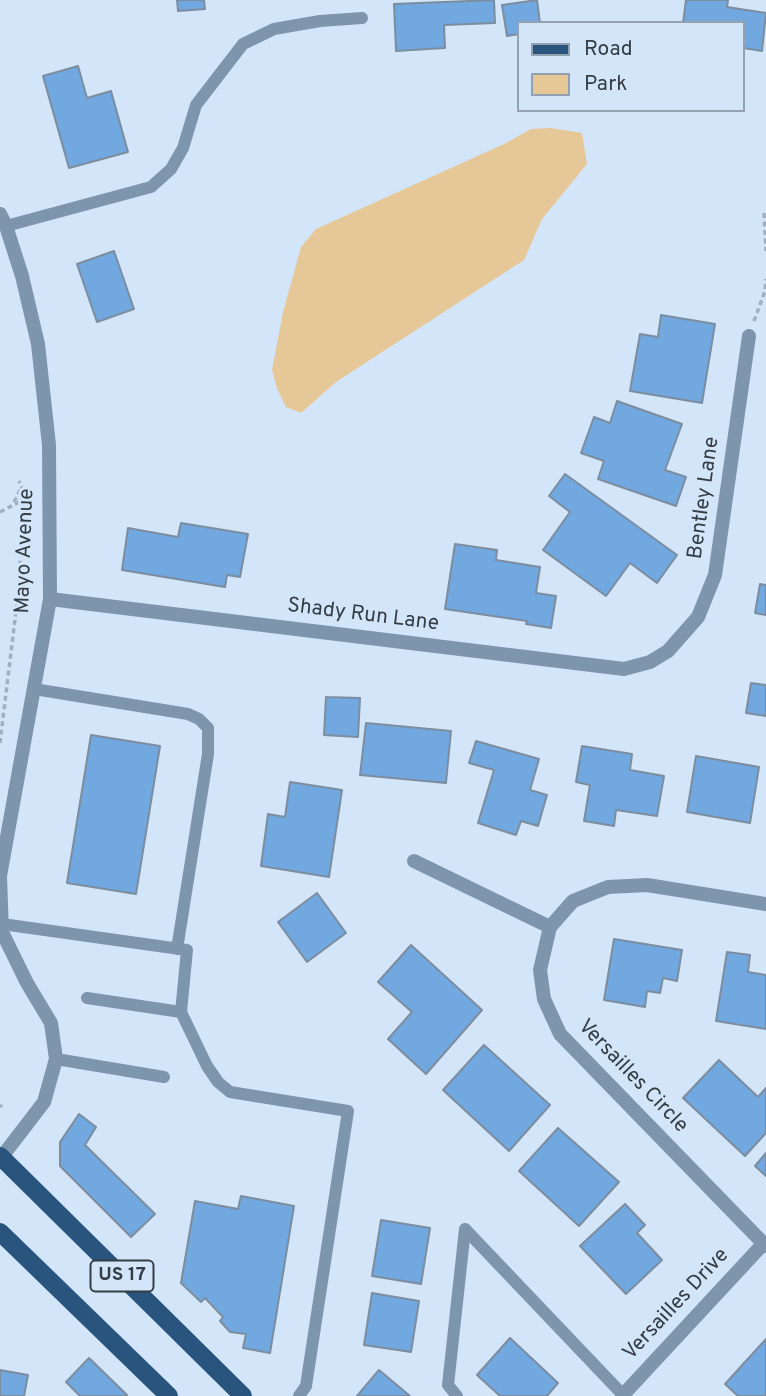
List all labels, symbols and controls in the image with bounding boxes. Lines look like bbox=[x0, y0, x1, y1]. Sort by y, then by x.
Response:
legend bbox=[518, 21, 745, 112]
text: Road bbox=[584, 36, 633, 63]
text: Park bbox=[584, 71, 627, 98]
street label: Bentley Lane bbox=[684, 435, 726, 561]
street label: Mayo Avenue bbox=[11, 488, 41, 614]
street label: Shady Run Lane bbox=[286, 594, 440, 638]
street label: Versailles Circle bbox=[572, 1015, 692, 1139]
street label: Versailles Drive bbox=[619, 1244, 735, 1366]
road number: US 17 bbox=[90, 1260, 154, 1292]

